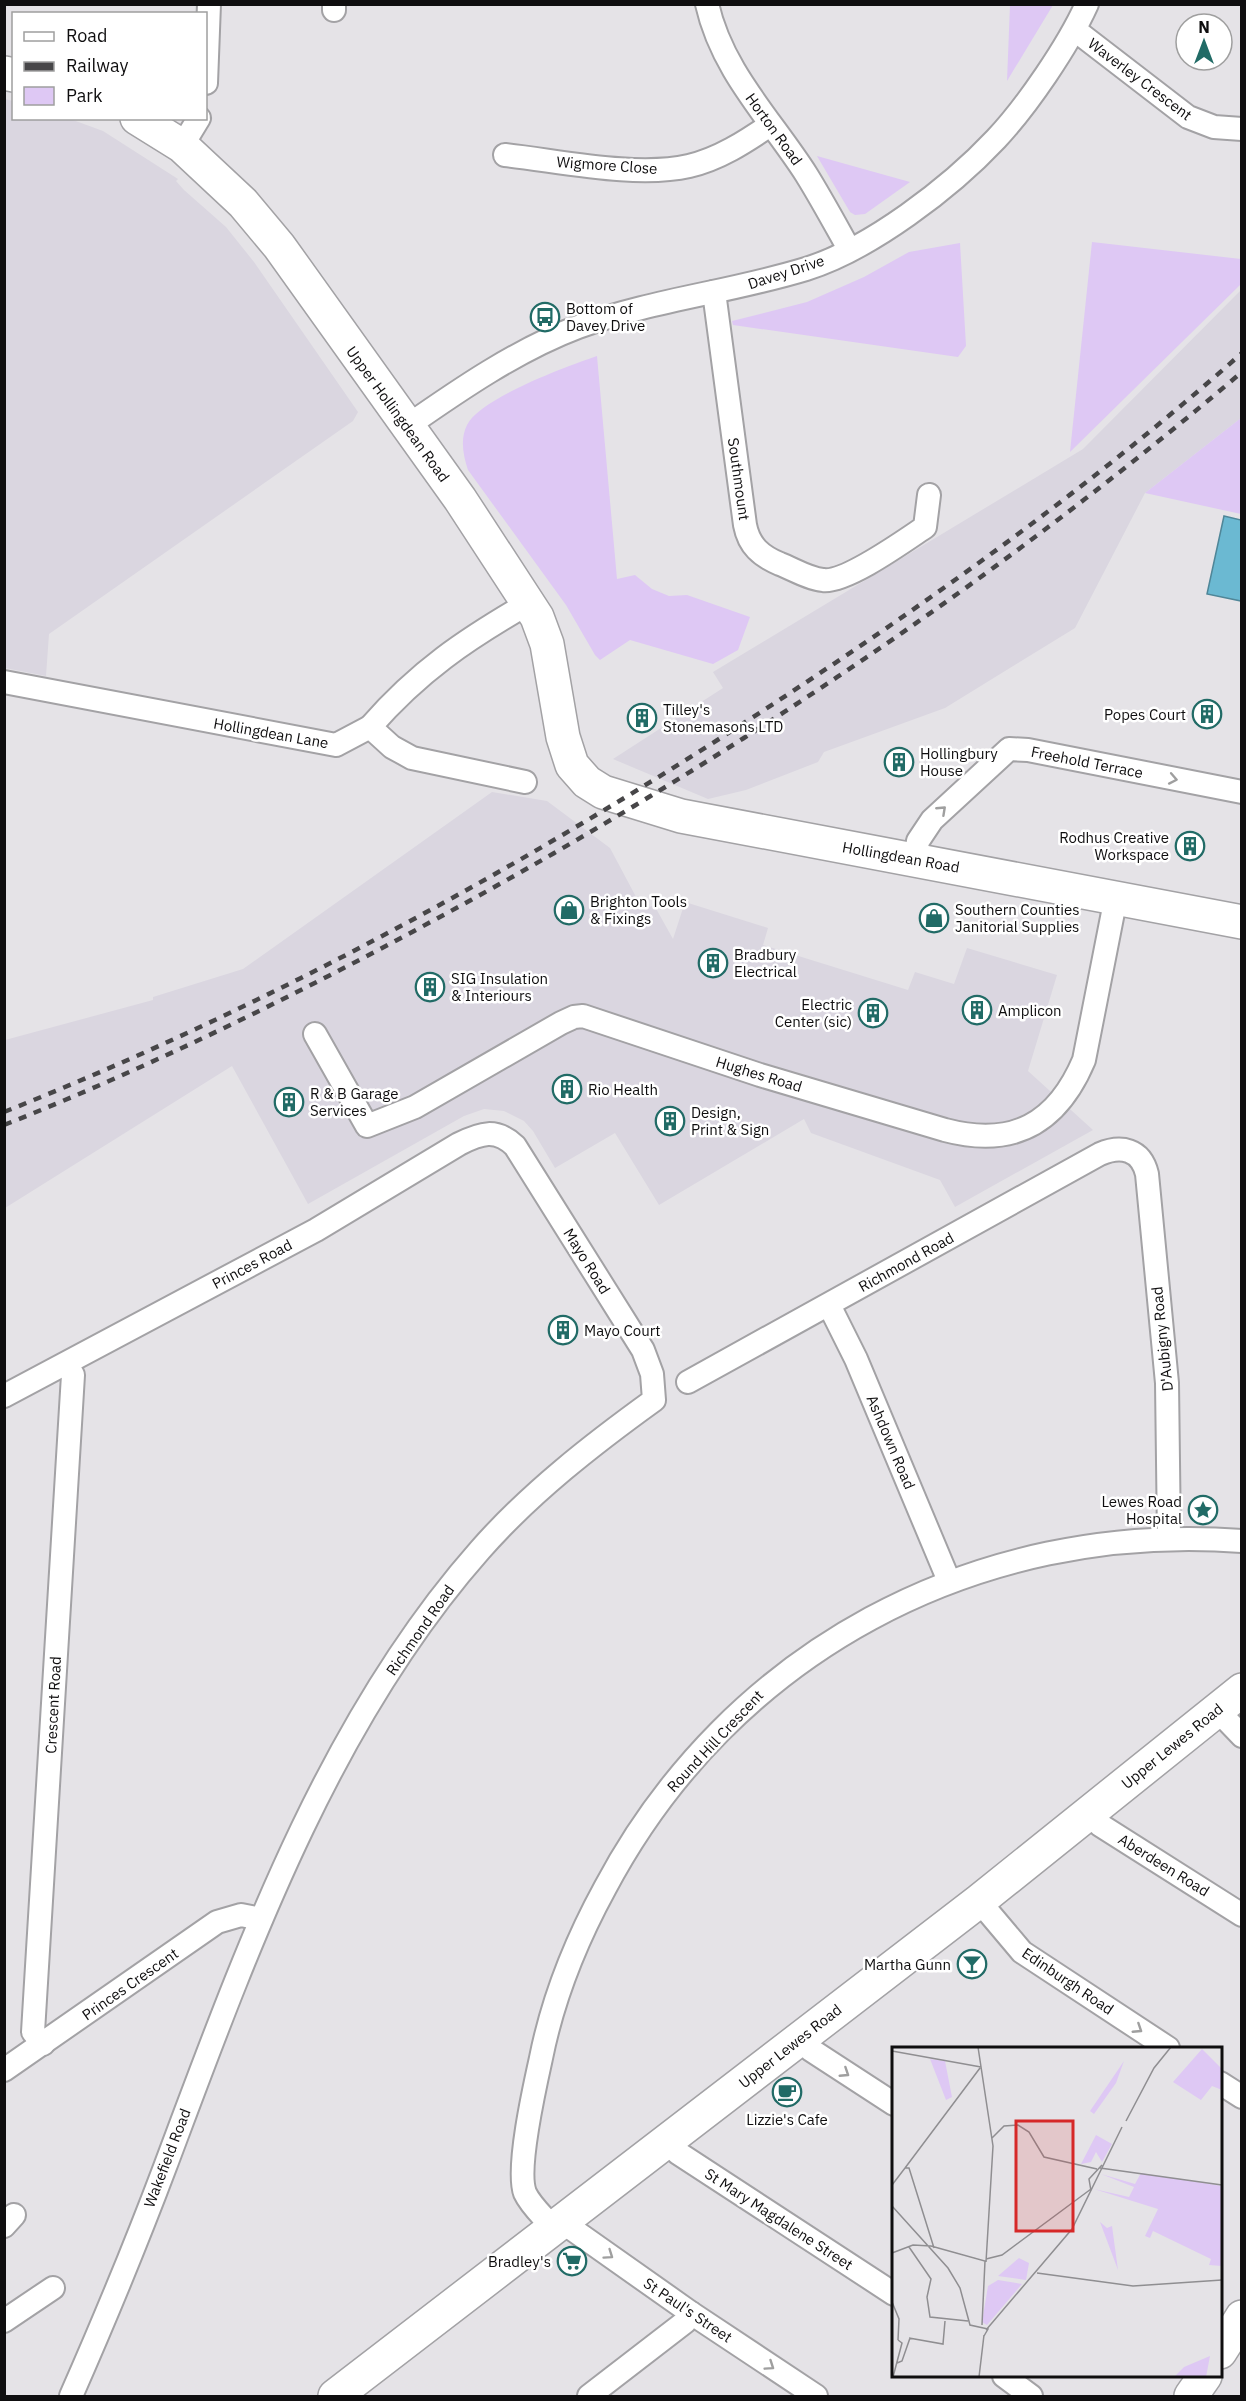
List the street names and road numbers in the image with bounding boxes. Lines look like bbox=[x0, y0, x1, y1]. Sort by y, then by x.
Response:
street label: Waverley Crescent bbox=[1084, 34, 1196, 124]
street label: Horton Road bbox=[741, 89, 807, 169]
street label: Wigmore Close bbox=[556, 152, 658, 178]
street label: Davey Drive bbox=[745, 251, 827, 293]
street label: Upper Hollingdean Road bbox=[342, 342, 454, 486]
street label: Southmount bbox=[724, 436, 754, 522]
street label: Hollingdean Lane bbox=[212, 714, 330, 752]
street label: Freehold Terrace bbox=[1029, 742, 1145, 782]
street label: Hollingdean Road bbox=[841, 837, 961, 877]
street label: Hughes Road bbox=[714, 1052, 804, 1096]
street label: Mayo Road bbox=[559, 1225, 615, 1297]
street label: Richmond Road bbox=[855, 1228, 957, 1296]
street label: Princes Road bbox=[209, 1235, 295, 1293]
street label: D'Aubigny Road bbox=[1147, 1286, 1177, 1392]
street label: Ashdown Road bbox=[863, 1392, 919, 1492]
street label: Richmond Road bbox=[382, 1581, 458, 1679]
street label: Crescent Road bbox=[41, 1656, 65, 1754]
street label: Round Hill Crescent bbox=[663, 1686, 767, 1796]
street label: Upper Lewes Road bbox=[1117, 1699, 1227, 1793]
street label: Aberdeen Road bbox=[1115, 1829, 1213, 1901]
street label: Edinburgh Road bbox=[1019, 1943, 1117, 2019]
street label: Princes Crescent bbox=[78, 1944, 182, 2024]
street label: Upper Lewes Road bbox=[735, 2000, 845, 2092]
street label: Wakefield Road bbox=[139, 2106, 195, 2210]
street label: St Mary Magdalene Street bbox=[701, 2164, 857, 2274]
street label: St Paul's Street bbox=[640, 2273, 736, 2347]

